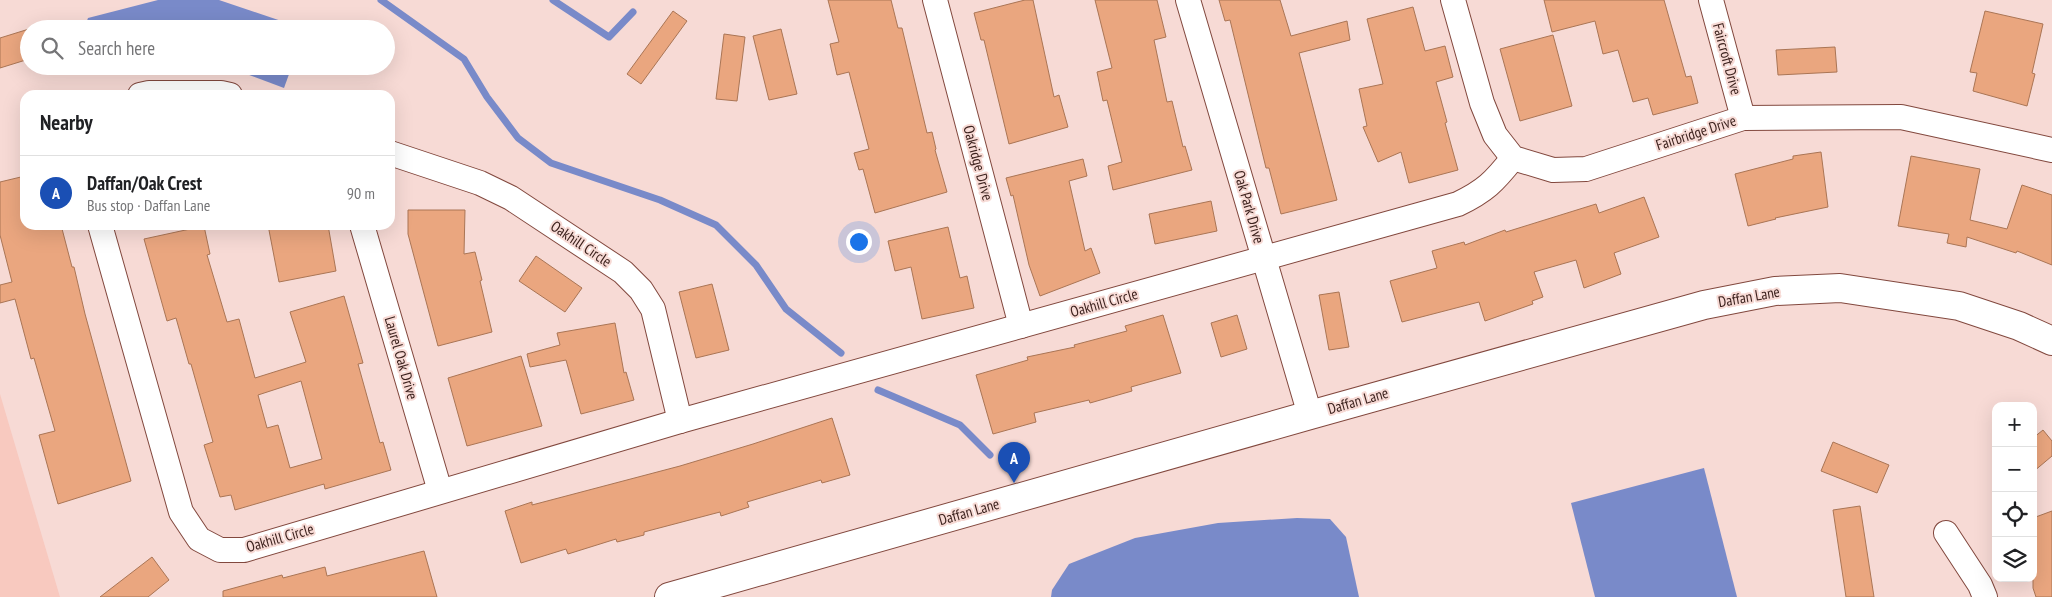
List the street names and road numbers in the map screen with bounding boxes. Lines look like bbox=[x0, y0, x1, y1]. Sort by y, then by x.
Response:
street label: Faircroft Drive bbox=[1709, 21, 1746, 97]
street label: Fairbridge Drive bbox=[1653, 111, 1738, 154]
street label: Oakridge Drive bbox=[959, 123, 998, 203]
street label: Oak Park Drive bbox=[1230, 168, 1269, 246]
street label: Oakhill Circle bbox=[547, 216, 615, 271]
street label: Daffan Lane bbox=[1717, 282, 1781, 311]
street label: Oakhill Circle bbox=[1068, 284, 1140, 321]
street label: Laurel Oak Drive bbox=[381, 314, 422, 402]
street label: Daffan Lane bbox=[1325, 383, 1390, 418]
street label: Daffan Lane bbox=[936, 494, 1001, 529]
street label: Oakhill Circle bbox=[244, 519, 316, 556]

